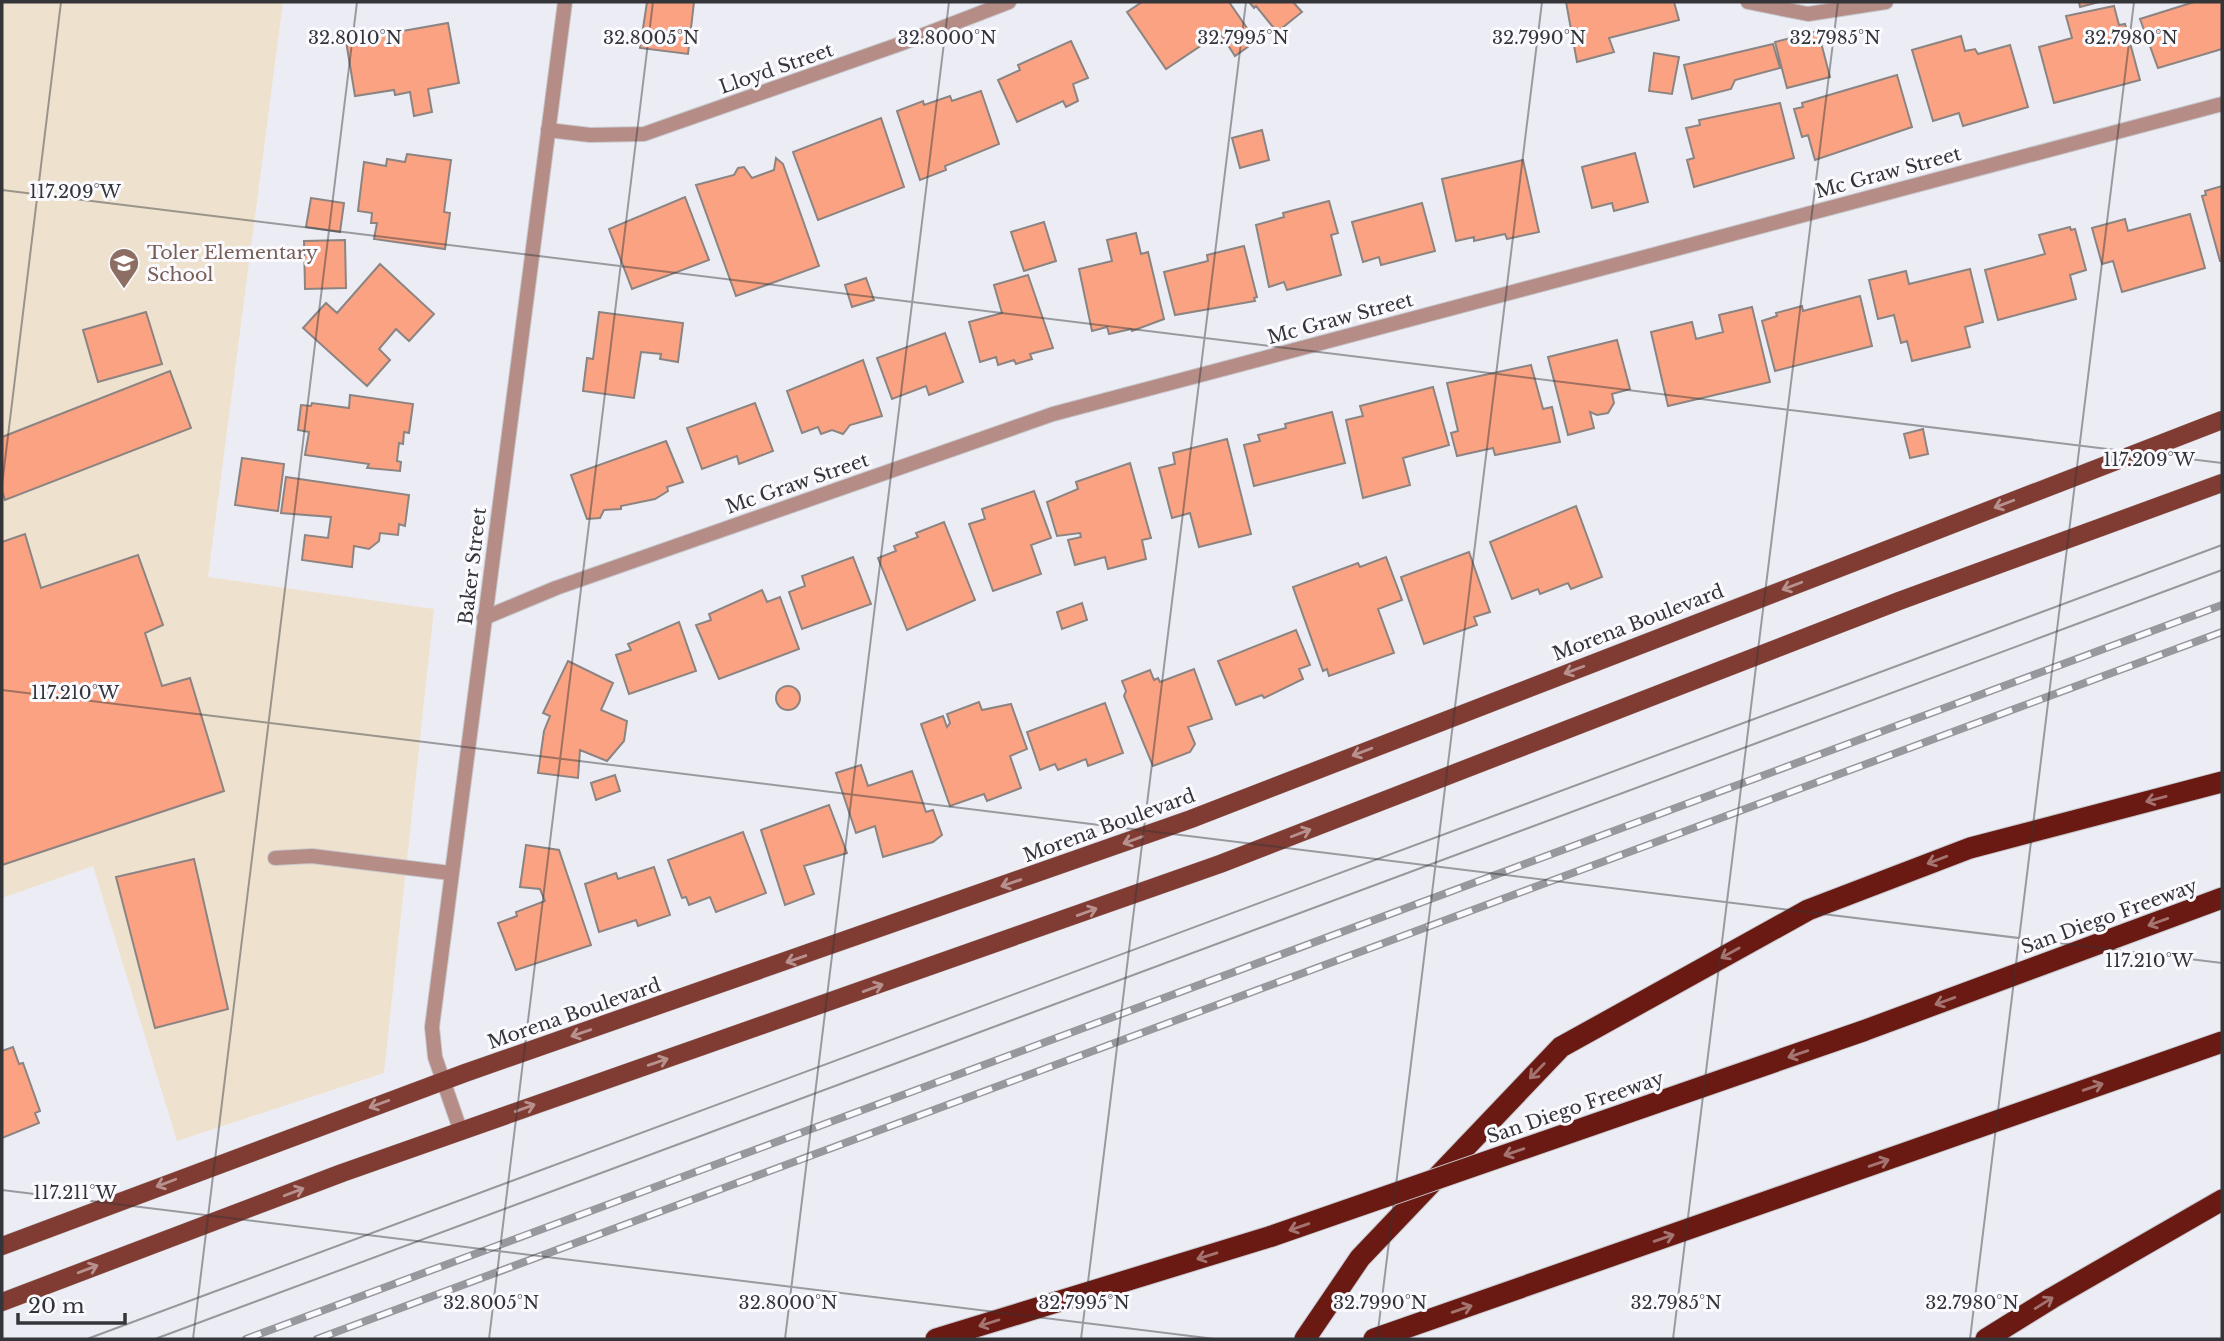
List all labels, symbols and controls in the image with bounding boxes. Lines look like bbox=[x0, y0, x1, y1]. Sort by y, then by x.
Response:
text: 32.8010°N bbox=[308, 27, 402, 49]
text: 32.8005°N bbox=[603, 27, 699, 49]
text: 32.8000°N bbox=[898, 27, 996, 49]
text: 32.7995°N bbox=[1197, 27, 1289, 49]
text: 32.7990°N bbox=[1492, 27, 1586, 49]
text: 32.7985°N bbox=[1790, 27, 1880, 49]
text: 32.7980°N bbox=[2084, 27, 2178, 49]
street label: Lloyd Street bbox=[716, 38, 837, 99]
street label: Mc Graw Street bbox=[1813, 142, 1964, 203]
text: 117.209°W bbox=[29, 181, 122, 203]
place label: Toler Elementary School bbox=[147, 241, 318, 286]
school or university icon: Toler Elementary School bbox=[107, 246, 141, 290]
street label: Mc Graw Street bbox=[1265, 288, 1416, 349]
street label: Mc Graw Street bbox=[723, 448, 873, 519]
text: 117.209°W bbox=[2103, 449, 2196, 471]
one-way arrow bbox=[1994, 499, 2016, 512]
street label: Baker Street bbox=[454, 505, 491, 626]
street label: Morena Boulevard bbox=[1549, 579, 1727, 666]
one-way arrow bbox=[1782, 580, 1803, 593]
one-way arrow bbox=[1563, 664, 1585, 677]
text: 117.210°W bbox=[31, 682, 120, 704]
one-way arrow bbox=[1351, 747, 1373, 760]
street label: Morena Boulevard bbox=[1020, 784, 1198, 867]
one-way arrow bbox=[2145, 793, 2168, 806]
one-way arrow bbox=[1289, 825, 1311, 838]
one-way arrow bbox=[1122, 835, 1144, 847]
one-way arrow bbox=[1927, 855, 1949, 868]
street label: San Diego Freeway bbox=[2018, 874, 2200, 959]
one-way arrow bbox=[1000, 878, 1022, 890]
one-way arrow bbox=[1076, 904, 1098, 917]
one-way arrow bbox=[2148, 917, 2170, 929]
one-way arrow bbox=[1720, 947, 1741, 960]
text: 117.210°W bbox=[2105, 950, 2194, 972]
one-way arrow bbox=[785, 953, 807, 966]
street label: Morena Boulevard bbox=[485, 973, 664, 1054]
one-way arrow bbox=[861, 981, 883, 993]
one-way arrow bbox=[1934, 996, 1956, 1008]
one-way arrow bbox=[570, 1028, 592, 1040]
one-way arrow bbox=[1788, 1049, 1810, 1061]
one-way arrow bbox=[646, 1055, 668, 1068]
one-way arrow bbox=[1529, 1062, 1546, 1079]
street label: San Diego Freeway bbox=[1484, 1066, 1667, 1149]
one-way arrow bbox=[2082, 1080, 2104, 1092]
one-way arrow bbox=[368, 1098, 390, 1111]
one-way arrow bbox=[514, 1101, 536, 1113]
one-way arrow bbox=[1503, 1146, 1525, 1159]
one-way arrow bbox=[1867, 1155, 1889, 1168]
one-way arrow bbox=[155, 1178, 177, 1191]
text: 117.211°W bbox=[33, 1182, 117, 1204]
one-way arrow bbox=[282, 1184, 304, 1197]
one-way arrow bbox=[1289, 1222, 1311, 1234]
one-way arrow bbox=[1653, 1231, 1675, 1244]
one-way arrow bbox=[1196, 1251, 1218, 1264]
one-way arrow bbox=[77, 1262, 99, 1275]
scale bar bbox=[18, 1282, 124, 1326]
text: 32.8005°N bbox=[443, 1292, 539, 1314]
text: 32.8000°N bbox=[739, 1292, 837, 1314]
text: 32.7995°N bbox=[1038, 1292, 1130, 1314]
text: 32.7990°N bbox=[1333, 1292, 1427, 1314]
text: 32.7985°N bbox=[1631, 1292, 1721, 1314]
text: 32.7980°N bbox=[1925, 1292, 2019, 1314]
text: 20 m bbox=[28, 1293, 85, 1319]
one-way arrow bbox=[2034, 1295, 2053, 1310]
one-way arrow bbox=[1450, 1302, 1472, 1314]
one-way arrow bbox=[979, 1318, 1001, 1330]

